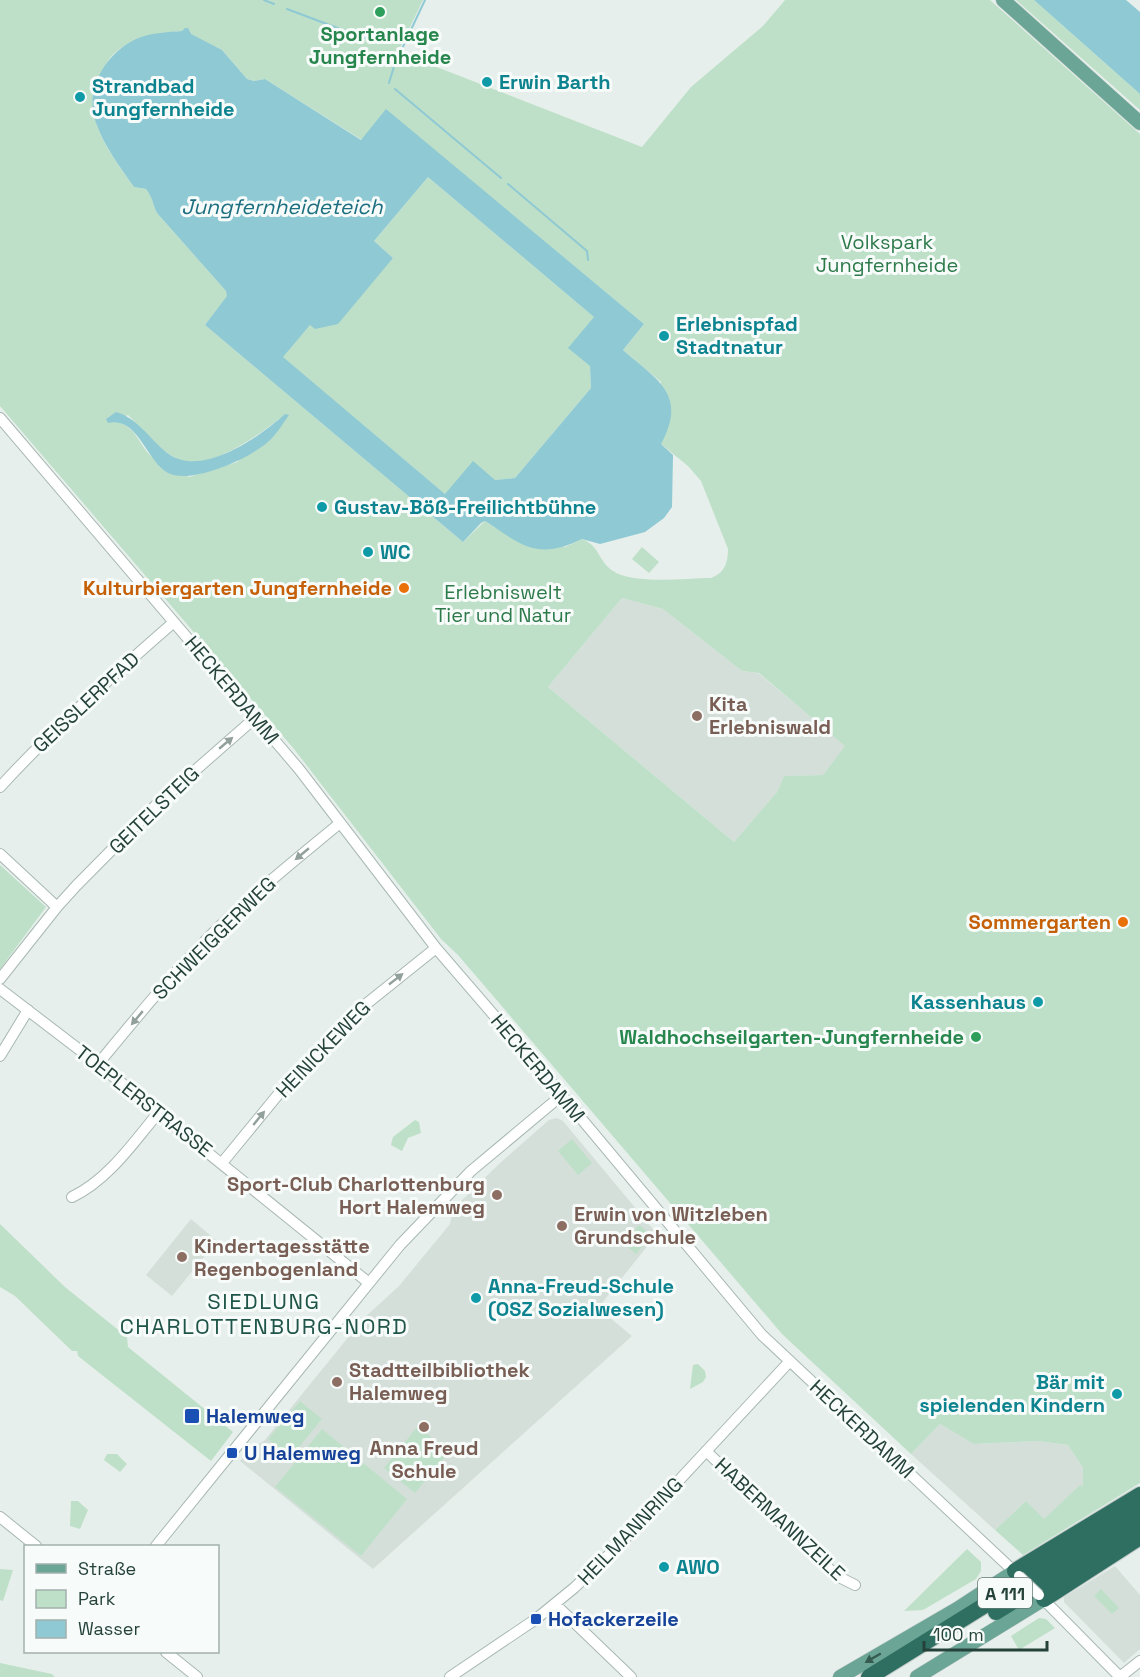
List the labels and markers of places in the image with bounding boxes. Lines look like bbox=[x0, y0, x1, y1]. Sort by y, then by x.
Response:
marker: Sportanlage Jungfernheide bbox=[373, 5, 387, 19]
place label: Sportanlage Jungfernheide bbox=[309, 21, 451, 70]
place label: Erwin Barth bbox=[499, 69, 611, 95]
place label: Strandbad Jungfernheide bbox=[92, 73, 235, 122]
marker: Erwin Barth bbox=[480, 75, 494, 89]
marker: Strandbad Jungfernheide bbox=[73, 90, 87, 104]
place label: Erlebnispfad Stadtnatur bbox=[676, 311, 798, 360]
marker: Erlebnispfad Stadtnatur bbox=[657, 329, 671, 343]
place label: Gustav-Böß-Freilichtbühne bbox=[334, 494, 596, 520]
marker: Gustav-Böß-Freilichtbühne bbox=[315, 500, 329, 514]
place label: WC bbox=[380, 539, 411, 565]
marker: WC bbox=[361, 545, 375, 559]
place label: Kulturbiergarten Jungfernheide bbox=[83, 575, 392, 601]
marker: Kulturbiergarten Jungfernheide bbox=[397, 581, 411, 595]
place label: Kita Erlebniswald bbox=[709, 691, 831, 740]
marker: Kita Erlebniswald bbox=[690, 709, 704, 723]
place label: Sommergarten bbox=[969, 909, 1111, 935]
marker: Sommergarten bbox=[1116, 915, 1130, 929]
place label: Kassenhaus bbox=[911, 989, 1026, 1015]
marker: Kassenhaus bbox=[1031, 995, 1045, 1009]
place label: Waldhochseilgarten-Jungfernheide bbox=[619, 1024, 964, 1050]
marker: Waldhochseilgarten-Jungfernheide bbox=[969, 1030, 983, 1044]
place label: Sport-Club Charlottenburg Hort Halemweg bbox=[227, 1171, 485, 1220]
marker: Sport-Club Charlottenburg Hort Halemweg bbox=[490, 1188, 504, 1202]
place label: Erwin von Witzleben Grundschule bbox=[574, 1201, 768, 1250]
marker: Erwin von Witzleben Grundschule bbox=[555, 1219, 569, 1233]
place label: Kindertagesstätte Regenbogenland bbox=[194, 1233, 370, 1282]
marker: Kindertagesstätte Regenbogenland bbox=[175, 1250, 189, 1264]
place label: Anna-Freud-Schule (OSZ Sozialwesen) bbox=[488, 1273, 674, 1322]
marker: Anna-Freud-Schule (OSZ Sozialwesen) bbox=[469, 1291, 483, 1305]
place label: Stadtteilbibliothek Halemweg bbox=[349, 1357, 530, 1406]
place label: Bär mit spielenden Kindern bbox=[919, 1369, 1105, 1418]
marker: Stadtteilbibliothek Halemweg bbox=[330, 1375, 344, 1389]
marker: Bär mit spielenden Kindern bbox=[1110, 1387, 1124, 1401]
place label: Halemweg bbox=[206, 1403, 305, 1429]
marker: Halemweg bbox=[183, 1407, 201, 1425]
marker: Anna Freud Schule bbox=[417, 1420, 431, 1434]
place label: Anna Freud Schule bbox=[370, 1435, 478, 1484]
place label: U Halemweg bbox=[244, 1440, 361, 1466]
marker: U Halemweg bbox=[225, 1446, 239, 1460]
place label: AWO bbox=[676, 1554, 720, 1580]
marker: AWO bbox=[657, 1560, 671, 1574]
place label: Hofackerzeile bbox=[548, 1606, 679, 1632]
marker: Hofackerzeile bbox=[529, 1612, 543, 1626]

